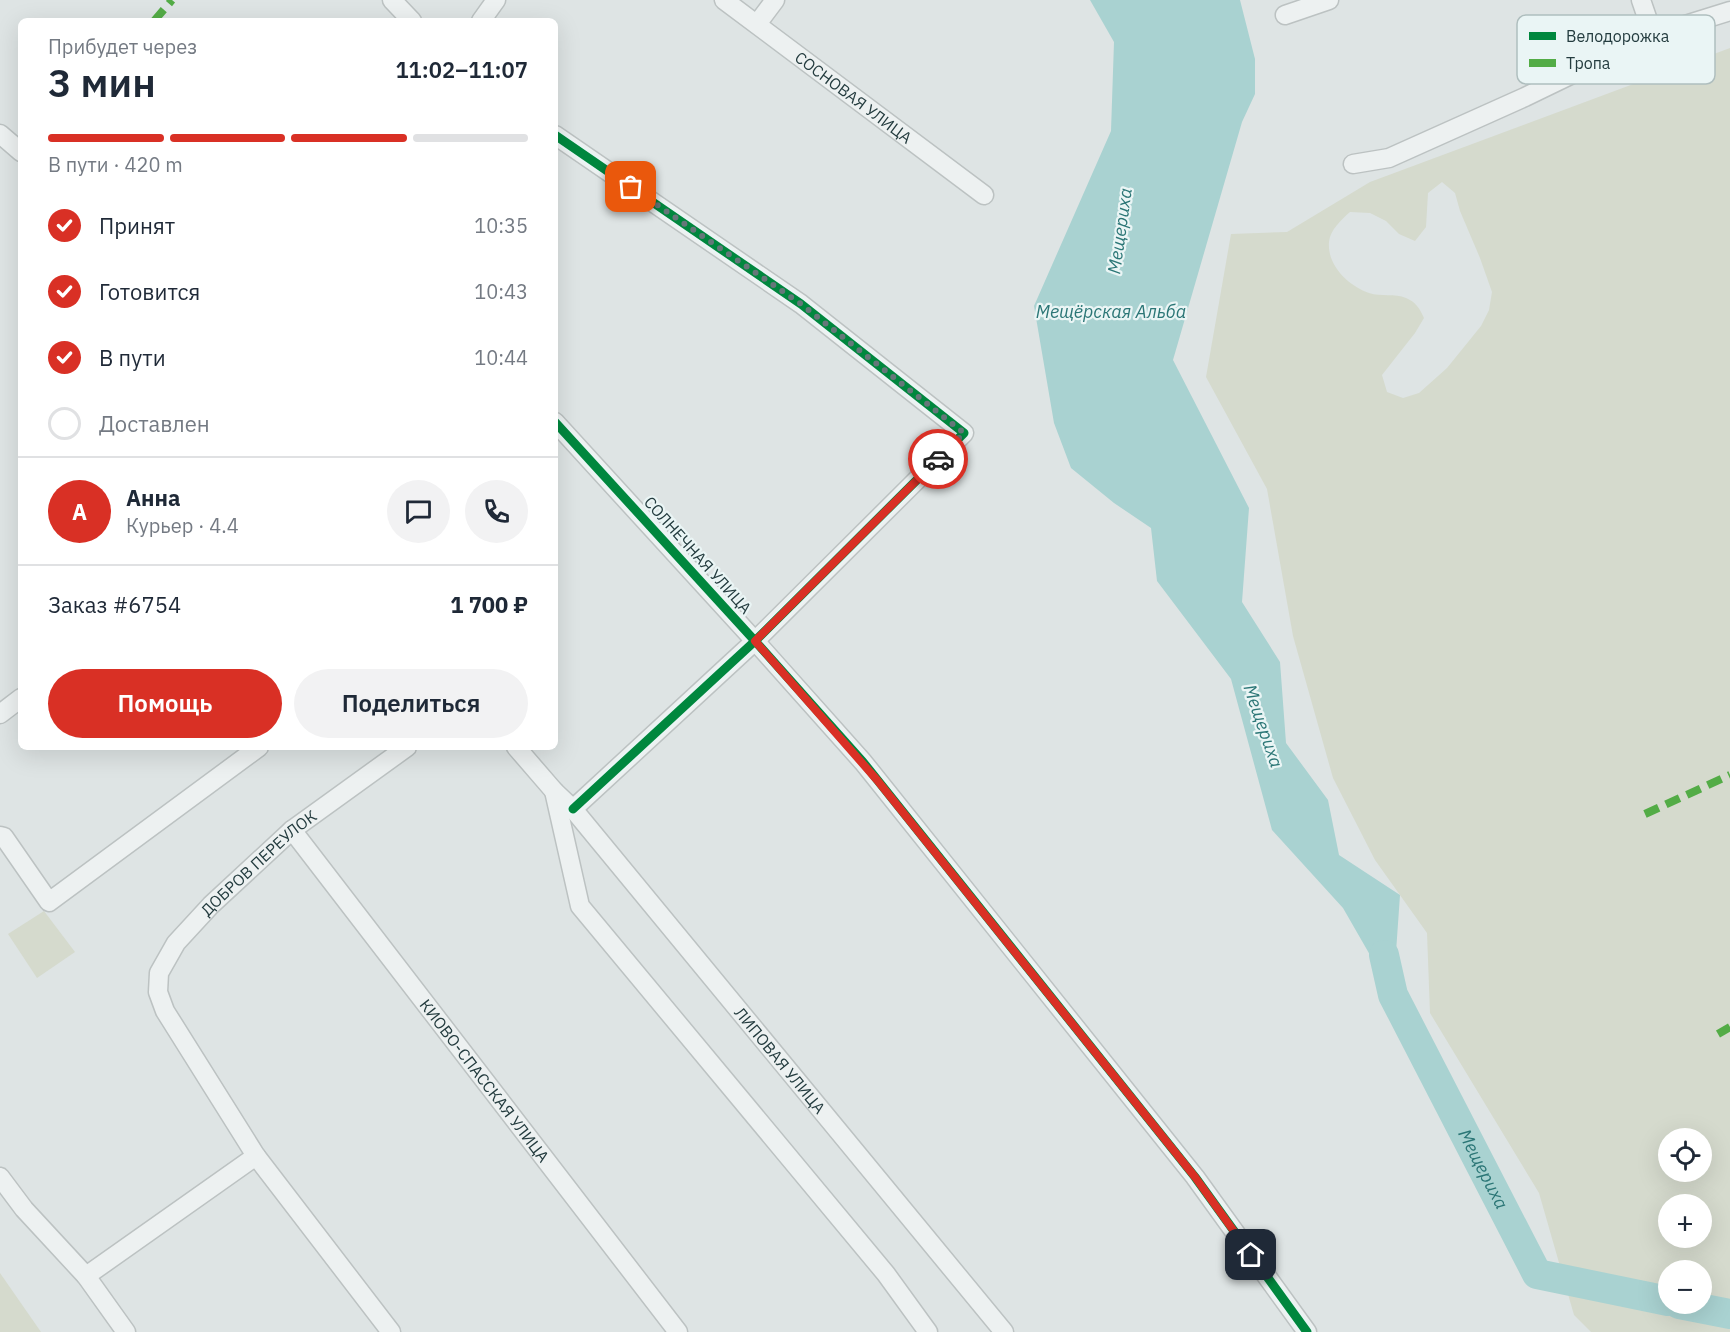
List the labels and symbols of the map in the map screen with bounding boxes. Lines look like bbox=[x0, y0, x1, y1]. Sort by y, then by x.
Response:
legend bbox=[1517, 15, 1715, 84]
text: Велодорожка bbox=[1566, 26, 1670, 46]
street label: СОСНОВАЯ УЛИЦА bbox=[791, 47, 916, 148]
text: Тропа bbox=[1566, 53, 1611, 73]
pin bbox=[605, 161, 656, 212]
water label: Мещериха bbox=[1102, 186, 1137, 275]
water label: Мещёрская Альба bbox=[1036, 300, 1186, 323]
courier bbox=[908, 429, 968, 489]
street label: СОЛНЕЧНАЯ УЛИЦА bbox=[640, 492, 756, 618]
water label: Мещериха bbox=[1238, 681, 1288, 771]
street label: ДОБРОВ ПЕРЕУЛОК bbox=[196, 806, 320, 920]
street label: КИОВО-СПАССКАЯ УЛИЦА bbox=[416, 995, 554, 1166]
street label: ЛИПОВАЯ УЛИЦА bbox=[730, 1003, 830, 1118]
water label: Мещериха bbox=[1453, 1125, 1513, 1213]
pin bbox=[1225, 1229, 1276, 1280]

